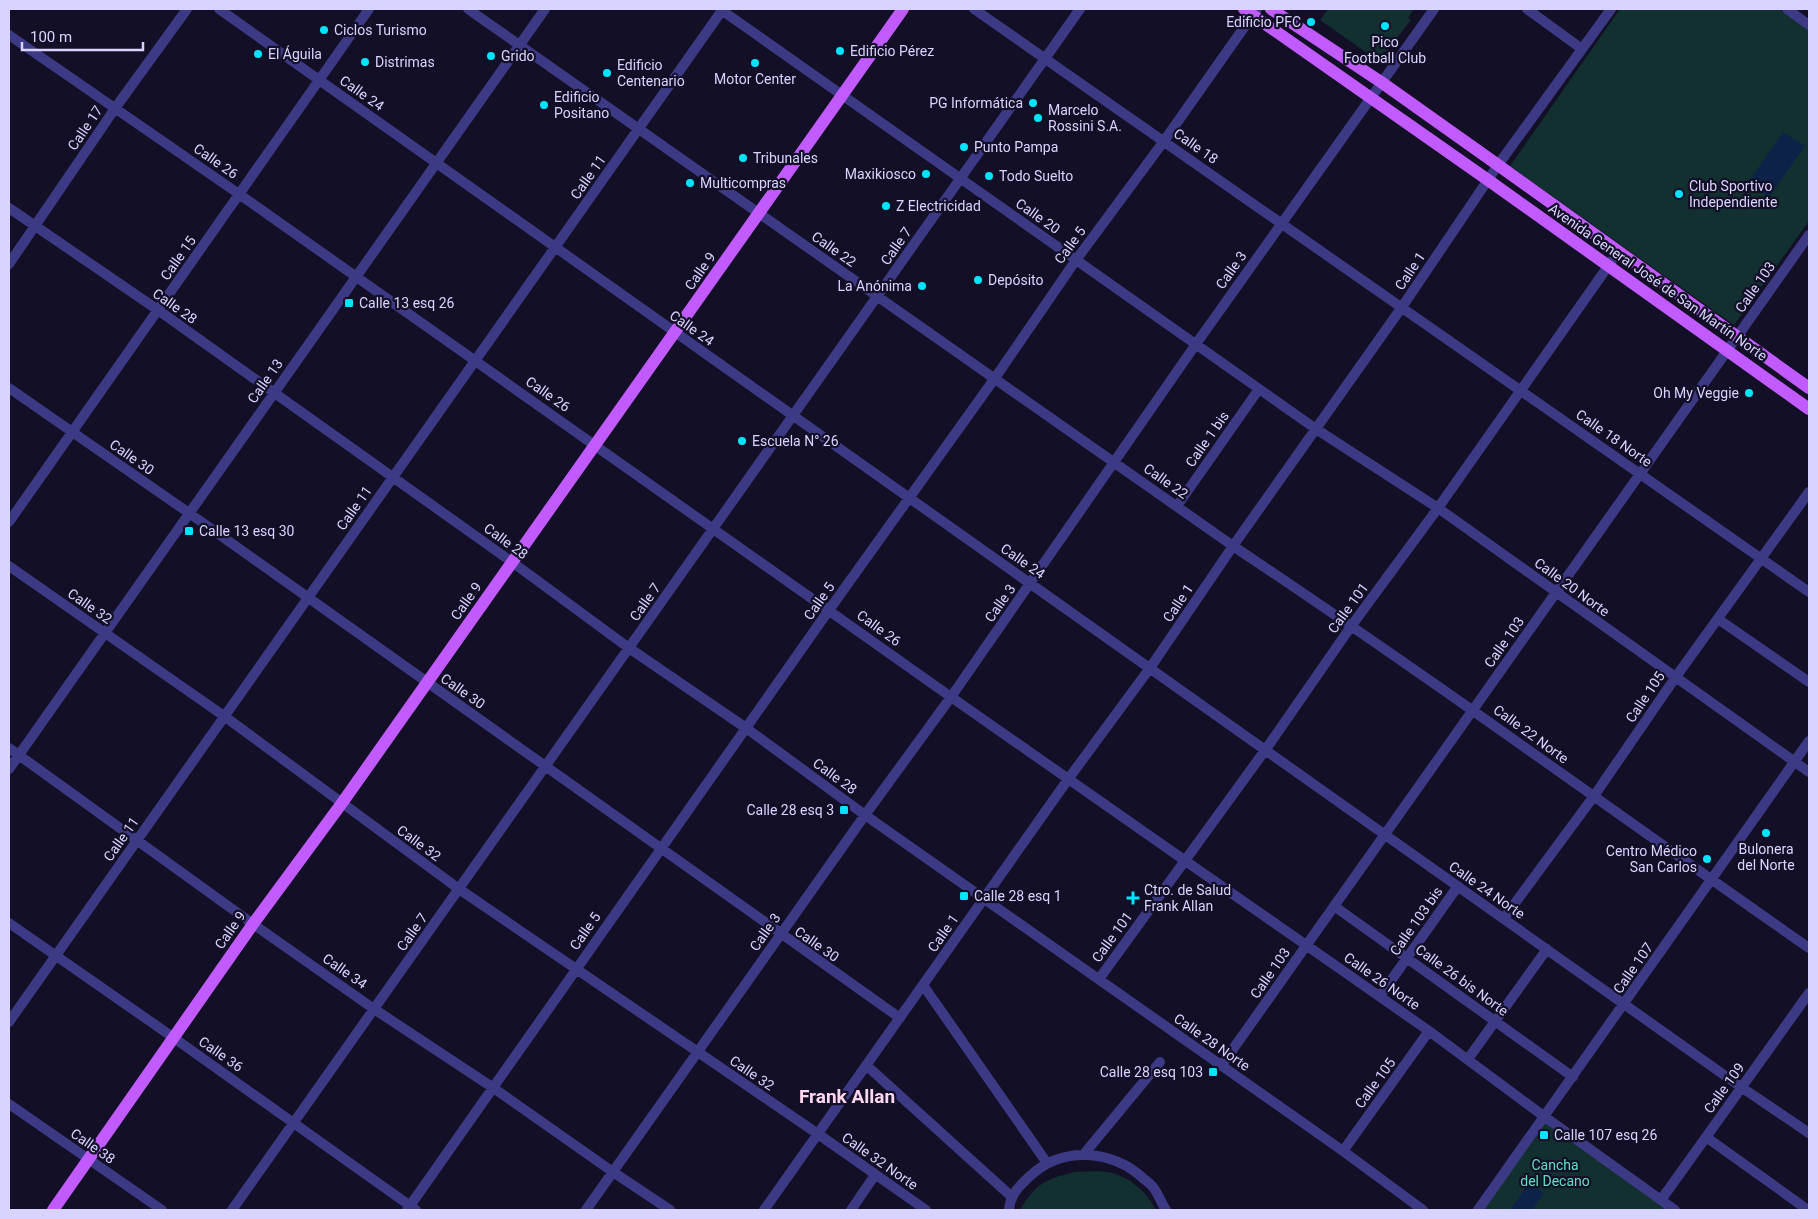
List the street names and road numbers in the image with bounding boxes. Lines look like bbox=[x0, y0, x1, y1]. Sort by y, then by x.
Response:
street label: Calle 24 bbox=[337, 72, 387, 114]
street label: Calle 17 bbox=[64, 103, 106, 153]
street label: Calle 18 bbox=[1171, 125, 1221, 167]
street label: Calle 26 bbox=[191, 140, 241, 182]
street label: Calle 11 bbox=[567, 152, 609, 202]
street label: Calle 20 bbox=[1013, 195, 1063, 237]
street label: Avenida General José de San Martín Norte bbox=[1546, 200, 1770, 364]
street label: Calle 5 bbox=[1051, 223, 1089, 267]
street label: Calle 7 bbox=[877, 224, 915, 268]
street label: Calle 22 bbox=[809, 228, 859, 270]
street label: Calle 15 bbox=[157, 233, 199, 283]
street label: Calle 3 bbox=[1212, 248, 1250, 292]
street label: Calle 9 bbox=[681, 249, 719, 293]
street label: Calle 1 bbox=[1392, 249, 1428, 293]
street label: Calle 103 bbox=[1732, 259, 1778, 315]
street label: Calle 28 bbox=[150, 285, 200, 327]
street label: Calle 24 bbox=[667, 307, 717, 349]
street label: Calle 13 bbox=[244, 356, 286, 406]
street label: Calle 26 bbox=[523, 373, 573, 415]
street label: Calle 18 Norte bbox=[1573, 406, 1655, 470]
street label: Calle 1 bis bbox=[1182, 408, 1232, 470]
street label: Calle 30 bbox=[107, 436, 157, 478]
street label: Calle 22 bbox=[1141, 460, 1191, 502]
street label: Calle 11 bbox=[333, 483, 375, 533]
street label: Calle 28 bbox=[481, 520, 531, 562]
street label: Calle 24 bbox=[998, 540, 1048, 582]
street label: Calle 20 Norte bbox=[1531, 554, 1613, 620]
street label: Calle 9 bbox=[447, 579, 485, 623]
street label: Calle 5 bbox=[800, 579, 838, 623]
street label: Calle 7 bbox=[626, 580, 664, 624]
street label: Calle 101 bbox=[1324, 580, 1372, 636]
street label: Calle 3 bbox=[981, 581, 1019, 625]
street label: Calle 1 bbox=[1160, 581, 1196, 625]
street label: Calle 32 bbox=[65, 585, 115, 627]
street label: Calle 26 bbox=[854, 607, 904, 649]
street label: Calle 103 bbox=[1481, 614, 1527, 670]
street label: Calle 105 bbox=[1622, 668, 1668, 726]
street label: Calle 30 bbox=[438, 670, 488, 712]
street label: Calle 22 Norte bbox=[1490, 701, 1572, 767]
street label: Calle 28 bbox=[810, 755, 860, 797]
street label: Calle 11 bbox=[100, 814, 142, 864]
street label: Calle 32 bbox=[394, 822, 444, 864]
street label: Calle 24 Norte bbox=[1446, 858, 1528, 922]
street label: Calle 103 bis bbox=[1386, 884, 1446, 958]
street label: Calle 9 bbox=[211, 908, 249, 952]
street label: Calle 5 bbox=[566, 909, 604, 953]
street label: Calle 101 bbox=[1088, 909, 1136, 965]
street label: Calle 7 bbox=[393, 910, 431, 954]
street label: Calle 3 bbox=[746, 910, 784, 954]
street label: Calle 1 bbox=[924, 911, 962, 955]
street label: Calle 30 bbox=[792, 923, 842, 965]
street label: Calle 107 bbox=[1610, 940, 1656, 996]
street label: Calle 26 bis Norte bbox=[1413, 941, 1511, 1019]
street label: Calle 103 bbox=[1247, 945, 1293, 1001]
street label: Calle 26 Norte bbox=[1341, 949, 1423, 1013]
street label: Calle 34 bbox=[320, 950, 370, 992]
street label: Calle 28 Norte bbox=[1171, 1010, 1253, 1074]
street label: Calle 36 bbox=[196, 1033, 246, 1075]
street label: Calle 32 bbox=[727, 1052, 777, 1094]
street label: Calle 105 bbox=[1351, 1055, 1399, 1111]
street label: Calle 109 bbox=[1700, 1060, 1748, 1116]
street label: Calle 38 bbox=[68, 1125, 118, 1167]
street label: Calle 32 Norte bbox=[839, 1129, 921, 1193]

